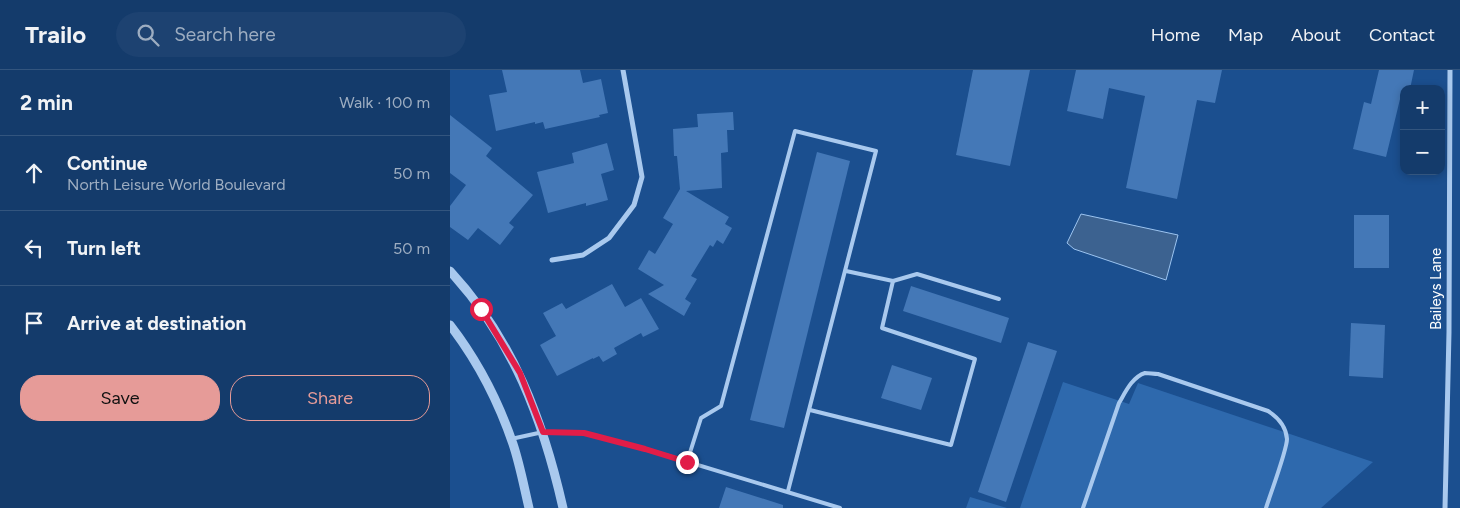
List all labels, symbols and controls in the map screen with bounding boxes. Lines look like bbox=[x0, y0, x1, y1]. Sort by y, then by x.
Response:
search box bbox=[116, 12, 466, 57]
text: Trailo bbox=[25, 20, 86, 49]
icon: search bbox=[134, 21, 162, 49]
text: Search here bbox=[174, 23, 276, 46]
text: Home bbox=[1151, 24, 1200, 46]
text: Map bbox=[1228, 24, 1263, 46]
text: About bbox=[1291, 24, 1341, 46]
text: Contact bbox=[1369, 24, 1435, 46]
map controls bbox=[1400, 85, 1445, 175]
button: + bbox=[1400, 85, 1445, 130]
text: 2 min bbox=[20, 90, 73, 115]
text: Walk · 100 m bbox=[339, 93, 430, 112]
button: − bbox=[1400, 130, 1445, 175]
text: Continue bbox=[67, 152, 147, 175]
icon: ahead bbox=[20, 159, 48, 187]
text: 50 m bbox=[393, 164, 430, 183]
text: North Leisure World Boulevard bbox=[67, 175, 286, 194]
icon: left bbox=[20, 234, 48, 262]
text: Turn left bbox=[67, 237, 141, 260]
text: 50 m bbox=[393, 239, 430, 258]
street label: Baileys Lane bbox=[1427, 248, 1445, 330]
route start bbox=[470, 298, 493, 321]
icon: arrive bbox=[20, 309, 48, 337]
text: Arrive at destination bbox=[67, 312, 246, 335]
button: Save bbox=[20, 375, 220, 421]
button: Share bbox=[230, 375, 430, 421]
route end bbox=[676, 451, 699, 474]

